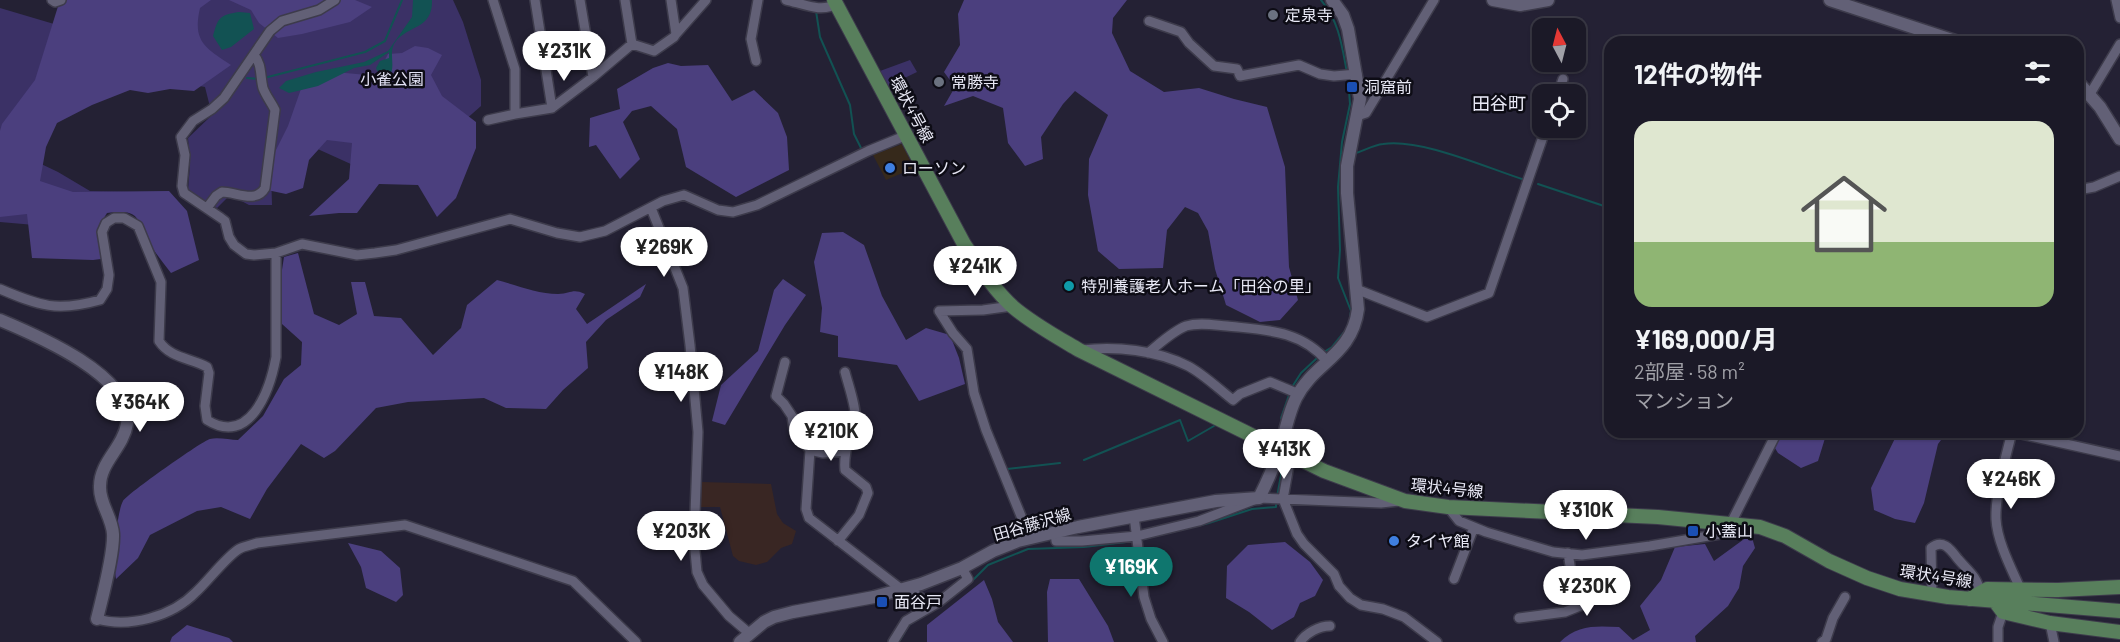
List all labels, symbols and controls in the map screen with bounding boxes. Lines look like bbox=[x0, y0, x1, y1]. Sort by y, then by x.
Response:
place label: 定泉寺 bbox=[1285, 5, 1333, 24]
marker: 定泉寺 bbox=[1266, 8, 1280, 22]
north arrow bbox=[1532, 18, 1586, 72]
map controls bbox=[1532, 18, 1586, 138]
pin: ¥231K bbox=[522, 31, 606, 82]
text: ¥231K bbox=[537, 38, 591, 62]
icon: filters bbox=[2021, 56, 2054, 89]
text: 12件の物件 bbox=[1634, 58, 1762, 89]
park label: 小雀公園 bbox=[360, 69, 424, 88]
street label: 環状4号線 bbox=[887, 72, 938, 145]
place label: 常勝寺 bbox=[951, 72, 999, 91]
marker: 常勝寺 bbox=[932, 75, 946, 89]
place label: 洞窟前 bbox=[1364, 77, 1412, 96]
marker: 洞窟前 bbox=[1345, 80, 1359, 94]
button: locate bbox=[1532, 84, 1586, 138]
district label: 田谷町 bbox=[1472, 92, 1526, 114]
place label: ローソン bbox=[902, 158, 966, 177]
icon: home bbox=[1790, 160, 1898, 268]
marker: ローソン bbox=[883, 161, 897, 175]
pin: ¥269K bbox=[622, 227, 706, 278]
text: ¥269K bbox=[635, 234, 693, 258]
pin: ¥241K bbox=[933, 246, 1017, 297]
text: ¥241K bbox=[948, 253, 1002, 277]
place label: 特別養護老人ホーム「田谷の里」 bbox=[1081, 276, 1321, 295]
marker: 特別養護老人ホーム「田谷の里」 bbox=[1062, 279, 1076, 293]
text: ¥169,000/月 bbox=[1634, 323, 1778, 354]
pin: ¥148K bbox=[639, 352, 723, 403]
text: ¥148K bbox=[653, 359, 709, 383]
text: 2部屋 · 58 m² bbox=[1634, 359, 1745, 383]
pin: ¥364K bbox=[98, 382, 182, 433]
text: マンション bbox=[1634, 388, 1734, 412]
text: ¥364K bbox=[110, 389, 170, 413]
pin: ¥210K bbox=[789, 411, 873, 462]
text: ¥210K bbox=[803, 418, 859, 442]
pin: ¥413K bbox=[1242, 429, 1326, 480]
text: ¥413K bbox=[1257, 436, 1311, 460]
pin: ¥246K bbox=[1969, 459, 2053, 510]
text: ¥246K bbox=[1981, 466, 2041, 490]
street label: 環状4号線 bbox=[1410, 474, 1484, 501]
pin: ¥310K bbox=[1544, 490, 1628, 541]
text: ¥310K bbox=[1558, 497, 1614, 521]
street label: 田谷藤沢線 bbox=[991, 503, 1073, 544]
pin: ¥203K bbox=[639, 511, 723, 562]
text: ¥203K bbox=[651, 518, 711, 542]
place label: 小蓋山 bbox=[1705, 521, 1753, 540]
marker: 小蓋山 bbox=[1686, 524, 1700, 538]
place label: タイヤ館 bbox=[1406, 531, 1470, 550]
marker: タイヤ館 bbox=[1387, 534, 1401, 548]
pin: ¥169K bbox=[1089, 547, 1173, 598]
text: ¥169K bbox=[1104, 554, 1158, 578]
street label: 環状4号線 bbox=[1899, 560, 1974, 591]
pin: ¥230K bbox=[1545, 566, 1629, 617]
text: ¥230K bbox=[1557, 573, 1617, 597]
place label: 面谷戸 bbox=[894, 592, 942, 611]
marker: 面谷戸 bbox=[875, 595, 889, 609]

